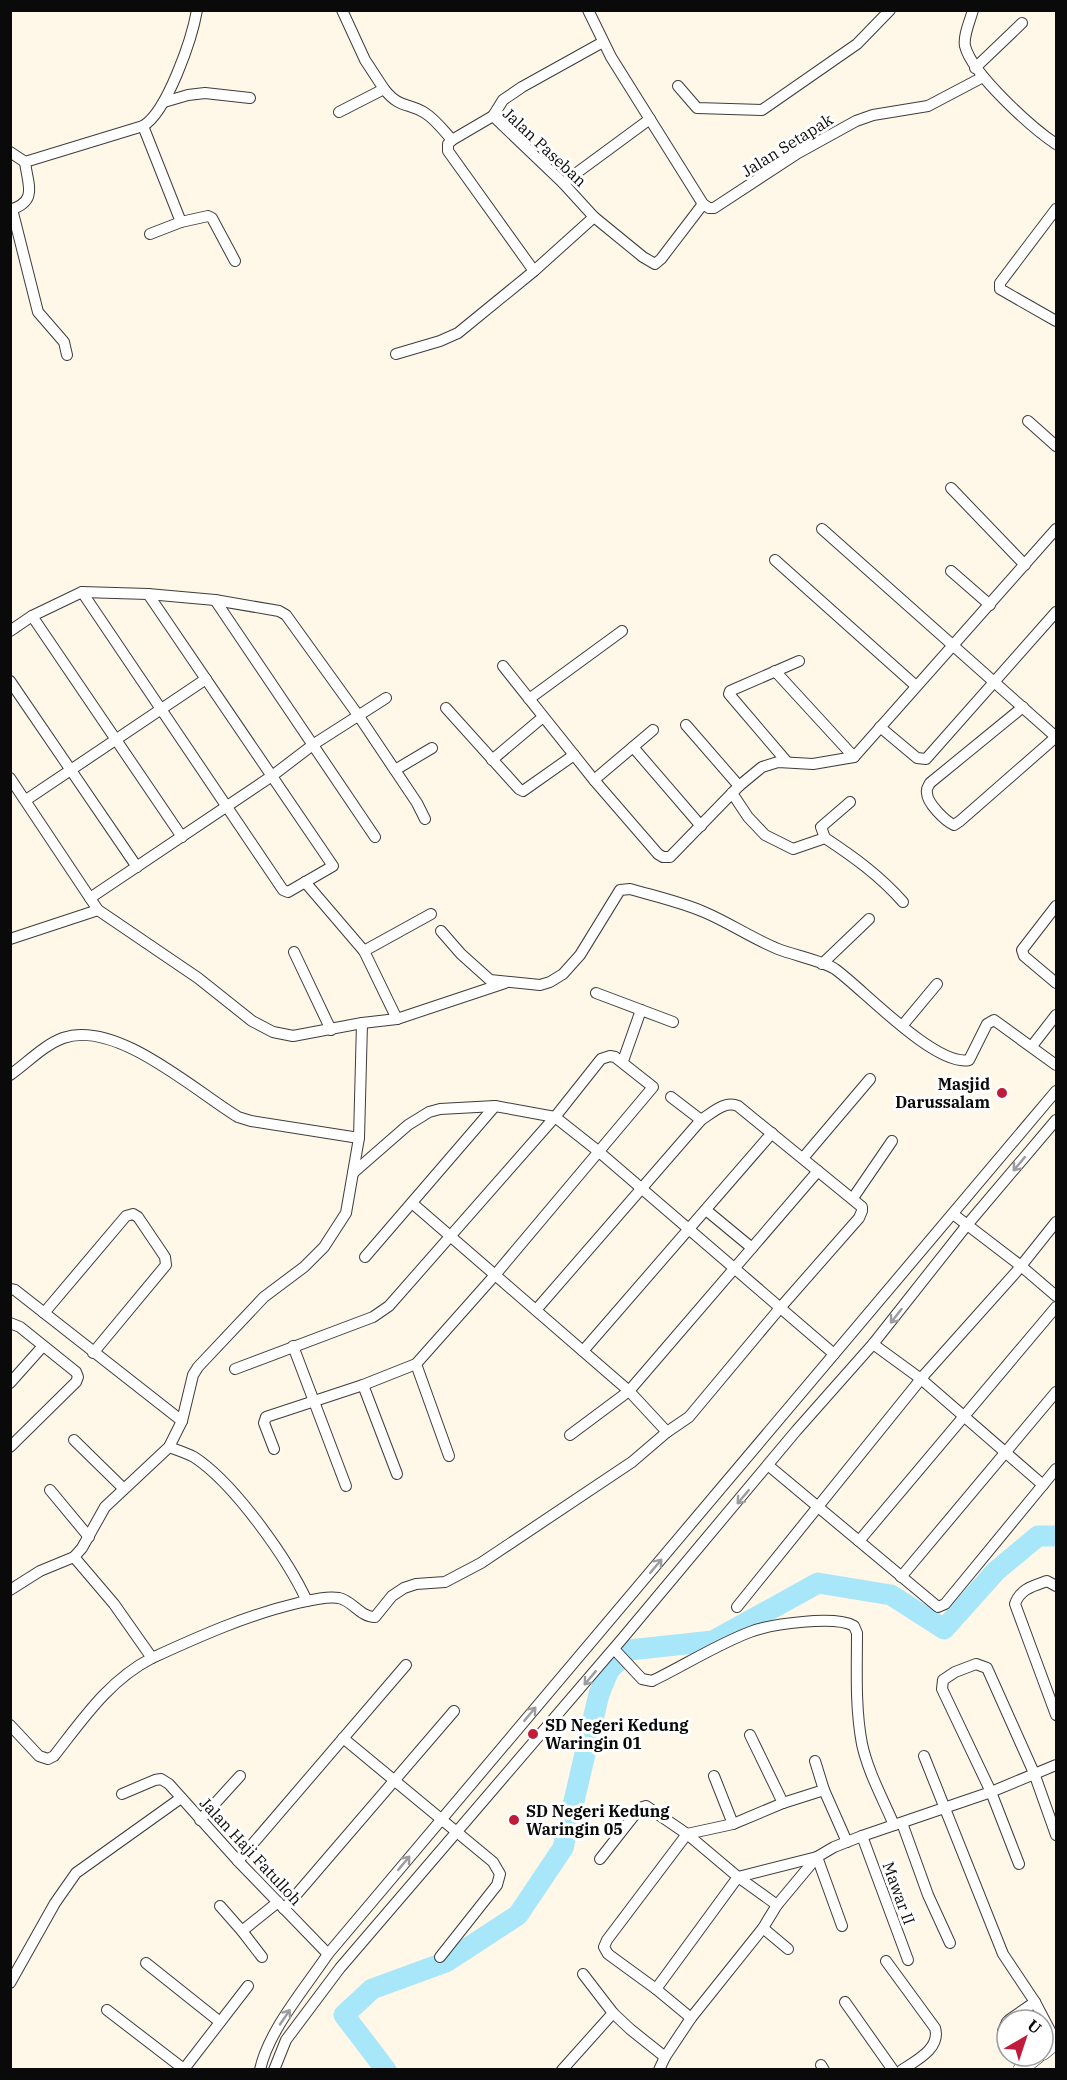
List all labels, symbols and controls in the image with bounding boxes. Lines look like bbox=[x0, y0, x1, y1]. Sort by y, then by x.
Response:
street label: Jalan Paseban bbox=[499, 103, 591, 191]
street label: Jalan Setapak bbox=[738, 109, 837, 181]
place label: Masjid Darussalam bbox=[895, 1074, 990, 1112]
marker: Masjid Darussalam bbox=[995, 1086, 1009, 1100]
one-way arrow bbox=[1012, 1156, 1025, 1172]
one-way arrow bbox=[889, 1307, 902, 1323]
one-way arrow bbox=[736, 1489, 750, 1504]
one-way arrow bbox=[650, 1558, 663, 1574]
one-way arrow bbox=[583, 1670, 596, 1686]
one-way arrow bbox=[523, 1707, 537, 1722]
place label: SD Negeri Kedung Waringin 01 bbox=[545, 1715, 689, 1753]
marker: SD Negeri Kedung Waringin 01 bbox=[526, 1727, 540, 1741]
street label: Jalan Haji Fatulloh bbox=[196, 1793, 306, 1909]
place label: SD Negeri Kedung Waringin 05 bbox=[526, 1801, 670, 1839]
marker: SD Negeri Kedung Waringin 05 bbox=[507, 1813, 521, 1827]
one-way arrow bbox=[398, 1855, 411, 1871]
street label: Mawar II bbox=[878, 1859, 920, 1927]
north arrow bbox=[995, 2008, 1055, 2068]
one-way arrow bbox=[279, 2010, 291, 2026]
text: U bbox=[1023, 2015, 1046, 2038]

